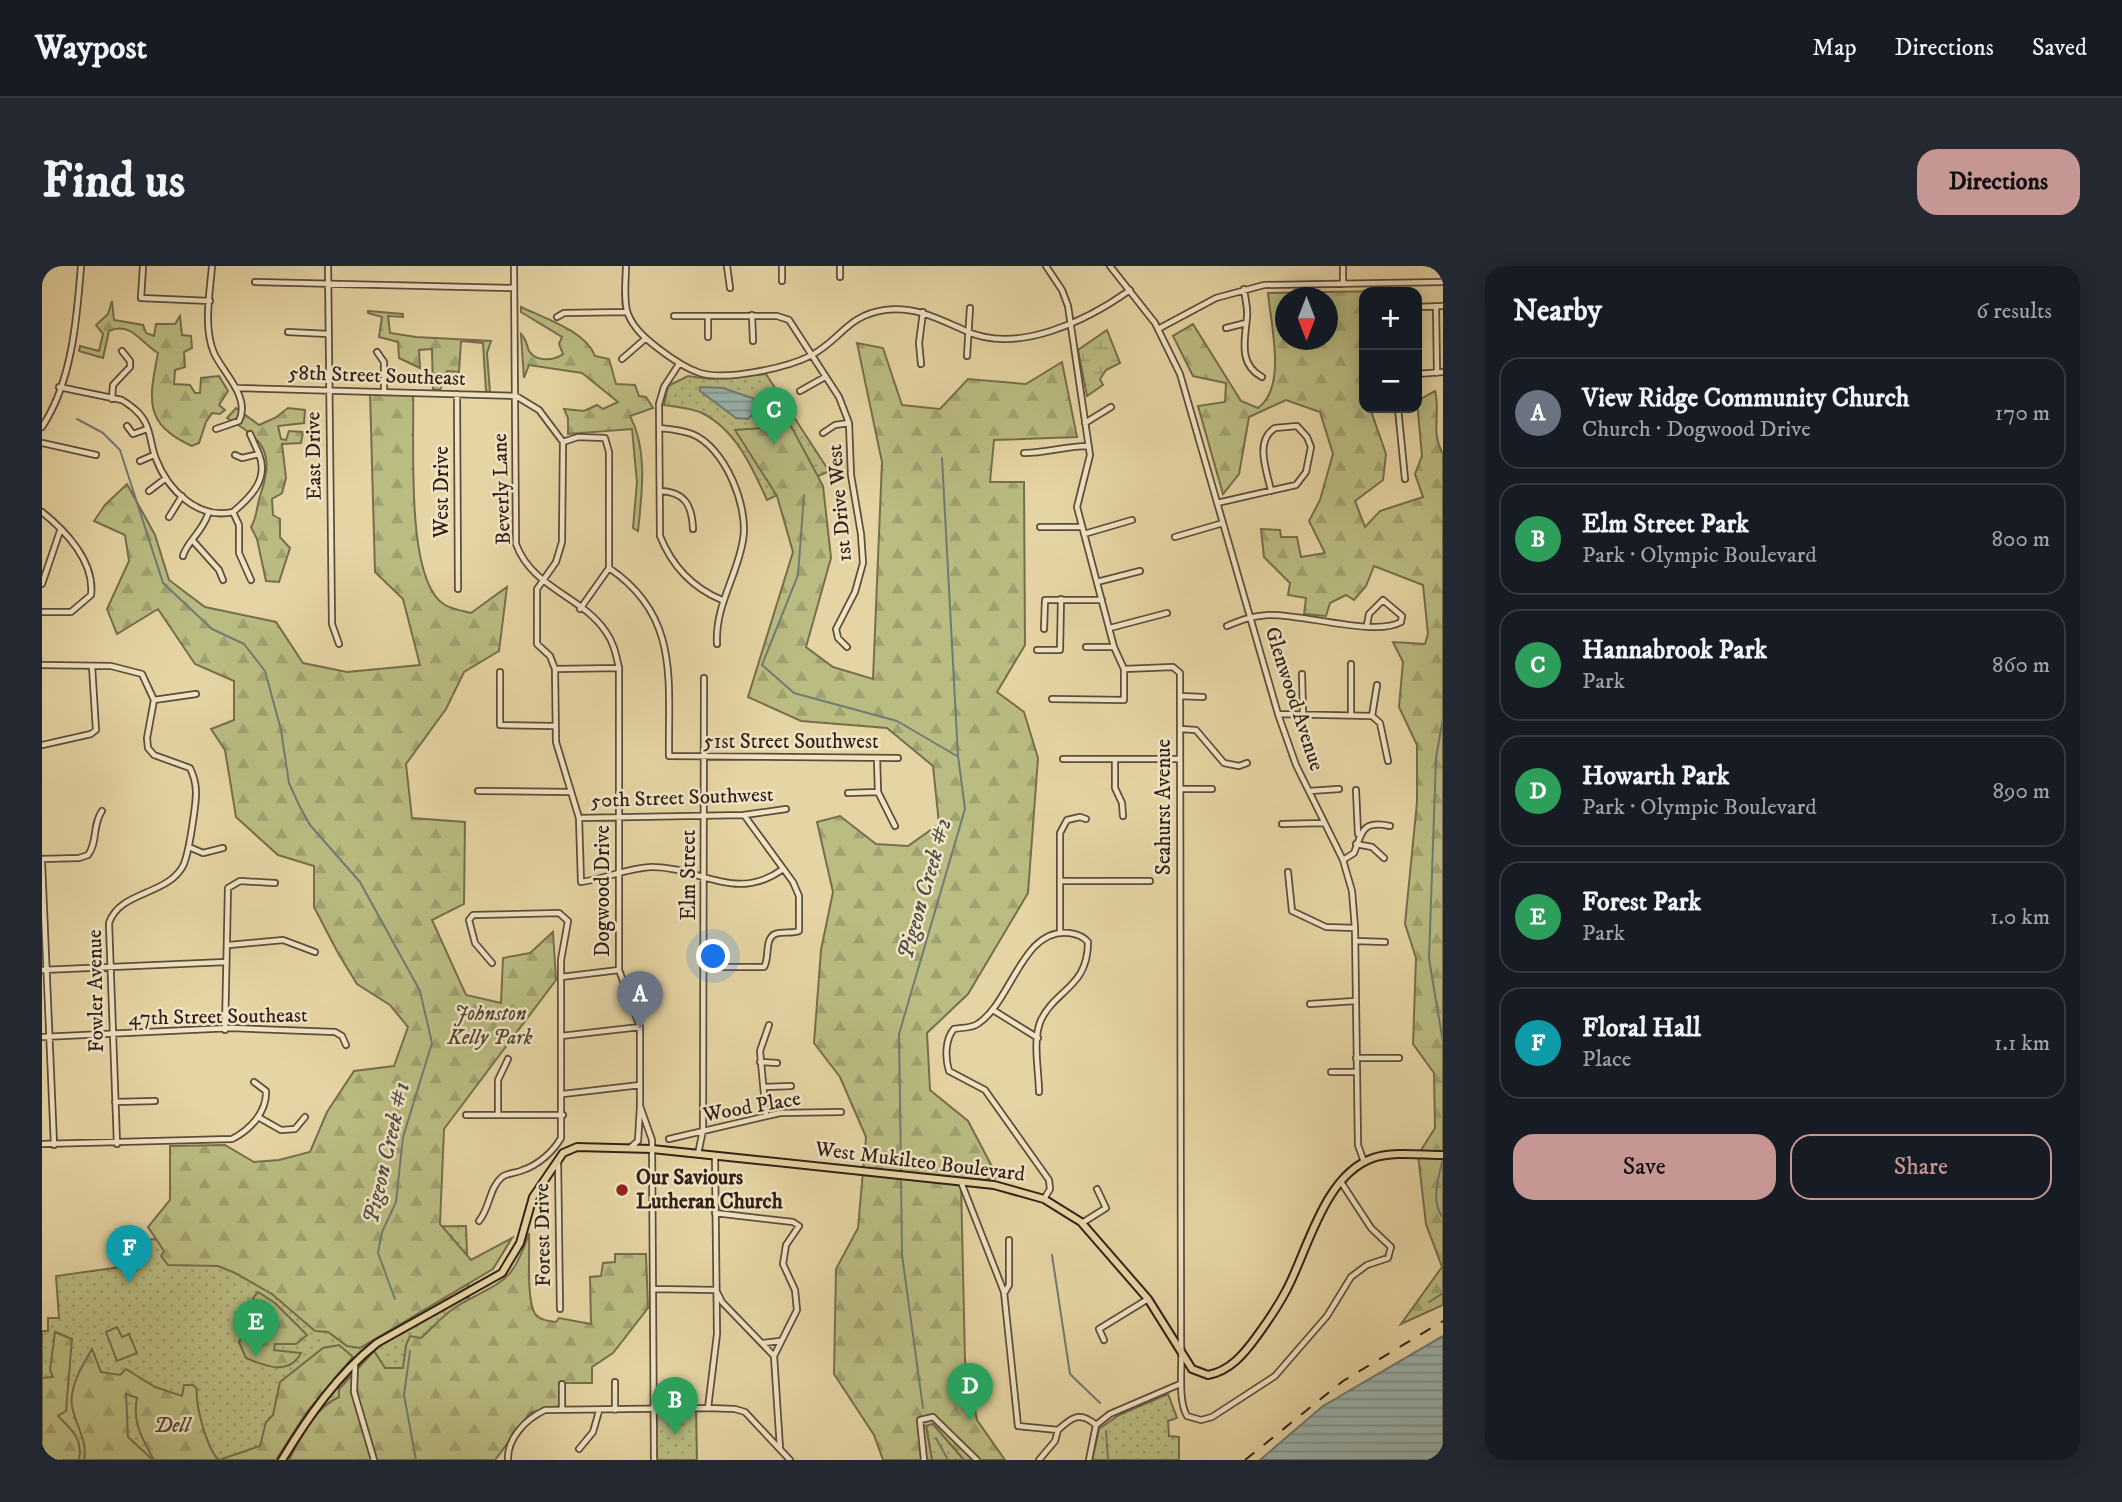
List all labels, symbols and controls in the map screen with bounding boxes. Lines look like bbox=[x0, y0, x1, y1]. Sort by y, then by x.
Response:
text: Waypost bbox=[35, 28, 147, 69]
text: Map bbox=[1812, 33, 1857, 63]
text: Directions bbox=[1895, 33, 1994, 63]
text: Saved bbox=[2032, 33, 2087, 63]
button: Directions bbox=[1917, 149, 2080, 215]
text: Find us bbox=[42, 151, 185, 213]
north arrow bbox=[1275, 287, 1338, 350]
map controls bbox=[1359, 287, 1422, 413]
button: + bbox=[1359, 287, 1422, 350]
text: Nearby bbox=[1513, 293, 1602, 330]
text: 6 results bbox=[1976, 297, 2052, 326]
button: − bbox=[1359, 350, 1422, 413]
street label: 58th Street Southeast bbox=[288, 360, 467, 392]
text: View Ridge Community Church bbox=[1582, 382, 1909, 415]
pin: C bbox=[751, 387, 797, 445]
text: A bbox=[1531, 399, 1545, 428]
text: 170 m bbox=[1995, 399, 2050, 428]
street label: East Drive bbox=[300, 411, 328, 501]
text: Church · Dogwood Drive bbox=[1582, 415, 1811, 444]
street label: Beverly Lane bbox=[487, 432, 517, 545]
street label: 1st Drive West bbox=[822, 443, 858, 563]
street label: West Drive bbox=[429, 446, 455, 539]
text: Elm Street Park bbox=[1582, 508, 1749, 541]
text: B bbox=[1531, 525, 1545, 554]
text: 800 m bbox=[1992, 525, 2050, 554]
text: Park · Olympic Boulevard bbox=[1582, 541, 1817, 570]
street label: Glenwood Avenue bbox=[1258, 624, 1330, 775]
text: Hannabrook Park bbox=[1582, 634, 1767, 667]
text: C bbox=[1530, 651, 1546, 680]
text: 860 m bbox=[1992, 651, 2050, 680]
text: Park bbox=[1582, 667, 1625, 696]
street label: 51st Street Southwest bbox=[703, 729, 879, 755]
street label: Seahurst Avenue bbox=[1151, 739, 1177, 875]
text: Howarth Park bbox=[1582, 760, 1729, 793]
text: D bbox=[1529, 777, 1547, 806]
text: 890 m bbox=[1992, 777, 2050, 806]
street label: 50th Street Southwest bbox=[590, 782, 774, 814]
text: Park · Olympic Boulevard bbox=[1582, 793, 1817, 822]
water label: Pigeon Creek #2 bbox=[891, 815, 959, 963]
street label: Dogwood Drive bbox=[590, 825, 616, 957]
street label: Elm Street bbox=[676, 829, 702, 921]
text: Forest Park bbox=[1582, 886, 1701, 919]
text: E bbox=[1530, 903, 1546, 932]
text: 1.0 km bbox=[1990, 903, 2050, 932]
text: Park bbox=[1582, 919, 1625, 948]
street label: Fowler Avenue bbox=[82, 929, 110, 1053]
your location bbox=[696, 939, 730, 973]
pin: A bbox=[617, 971, 663, 1029]
park label: Johnston Kelly Park bbox=[446, 1001, 533, 1051]
street label: 47th Street Southeast bbox=[128, 1002, 308, 1032]
text: Floral Hall bbox=[1582, 1012, 1701, 1045]
text: F bbox=[1531, 1029, 1545, 1058]
text: 1.1 km bbox=[1994, 1029, 2050, 1058]
text: Place bbox=[1582, 1045, 1631, 1074]
water label: Pigeon Creek #1 bbox=[357, 1079, 417, 1227]
street label: Wood Place bbox=[700, 1086, 803, 1129]
button: Save bbox=[1513, 1134, 1776, 1200]
button: Share bbox=[1790, 1134, 2052, 1200]
street label: West Mukilteo Boulevard bbox=[813, 1136, 1027, 1188]
place label: Our Saviours Lutheran Church bbox=[636, 1165, 784, 1215]
marker: Our Saviours Lutheran Church bbox=[614, 1182, 630, 1198]
street label: Forest Drive bbox=[529, 1183, 557, 1287]
pin: F bbox=[106, 1225, 152, 1283]
pin: E bbox=[233, 1299, 279, 1357]
pin: D bbox=[947, 1363, 993, 1421]
pin: B bbox=[652, 1377, 698, 1435]
park label: Dell bbox=[154, 1413, 193, 1439]

